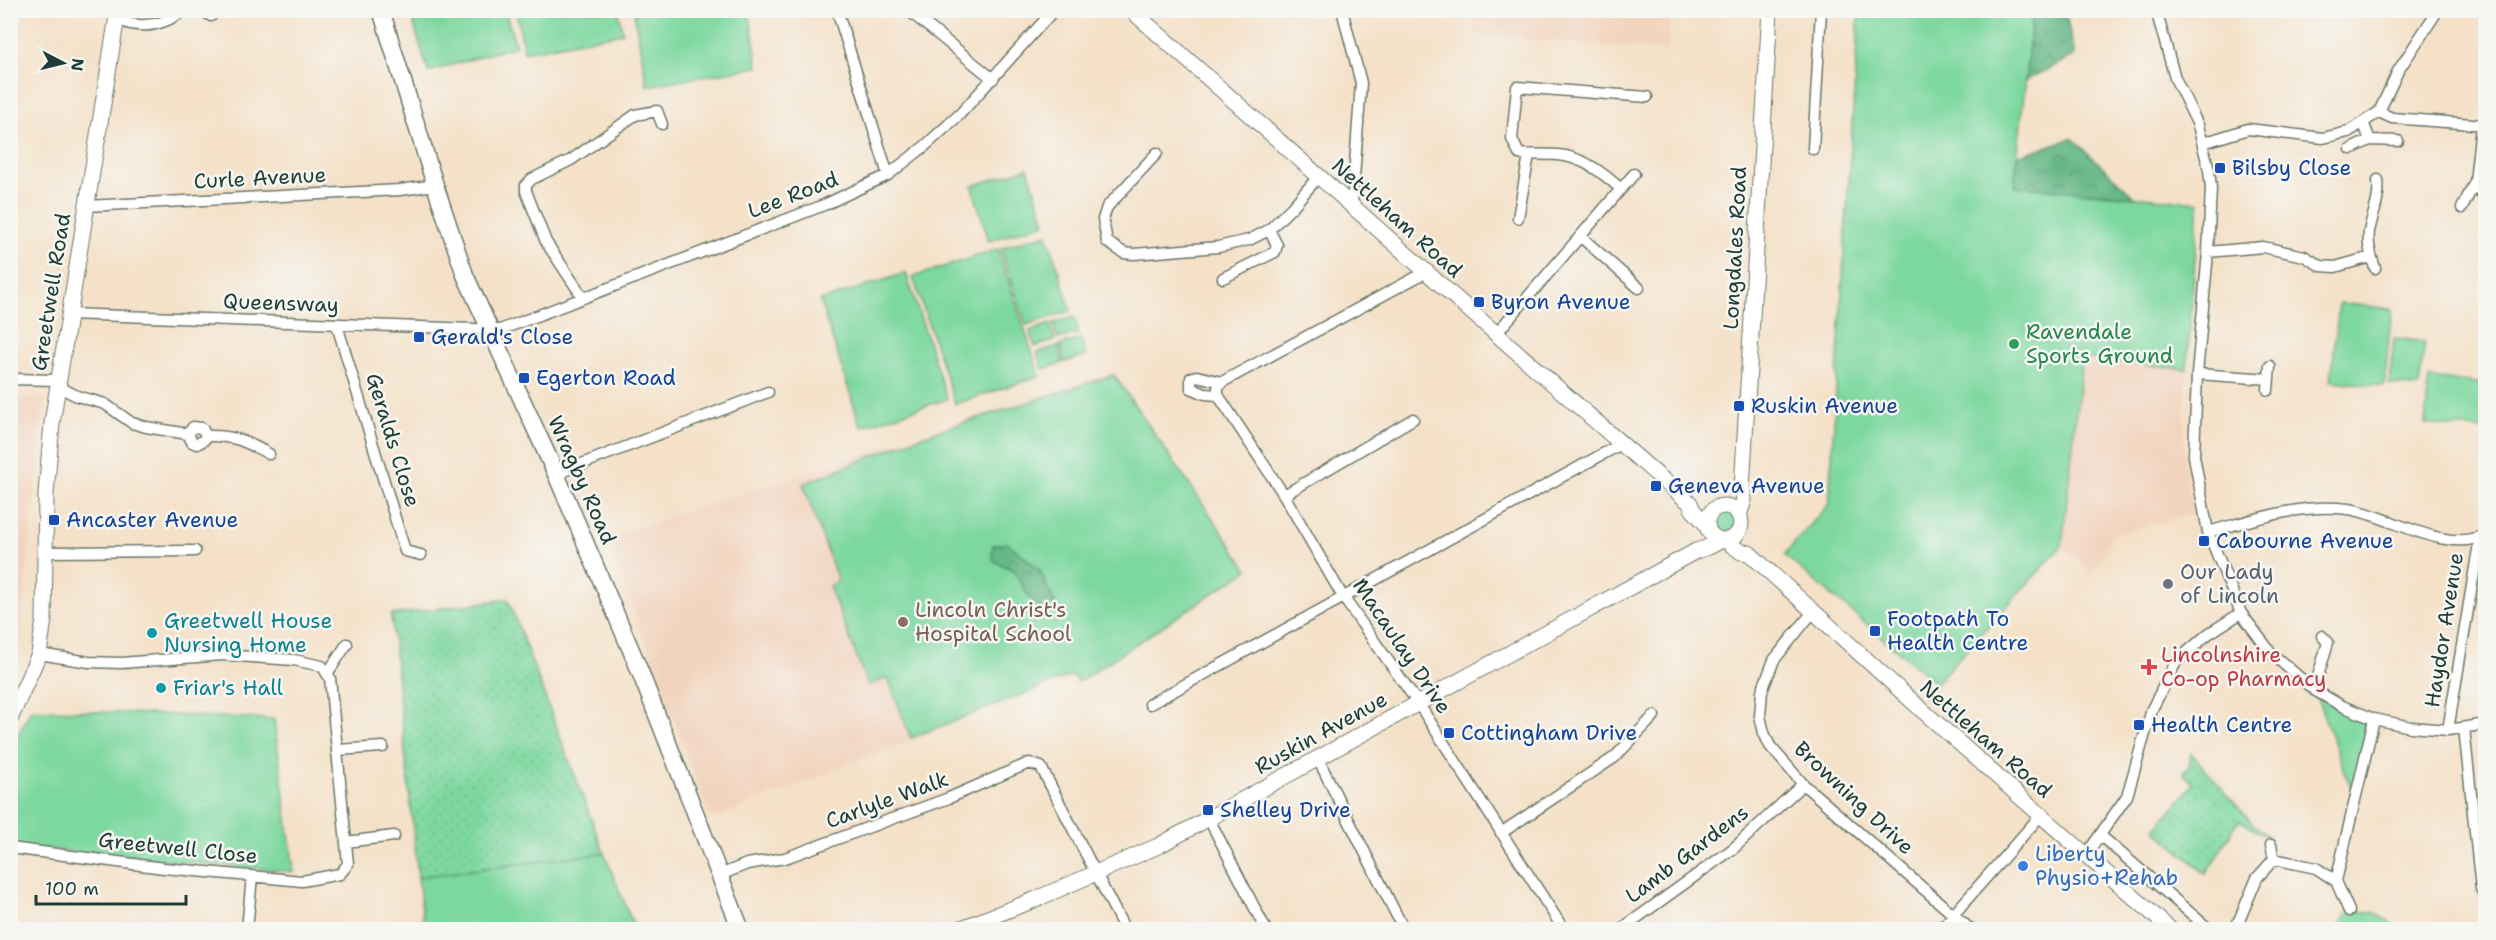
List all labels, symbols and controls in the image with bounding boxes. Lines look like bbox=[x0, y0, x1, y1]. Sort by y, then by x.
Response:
north arrow bbox=[33, 33, 93, 93]
text: N bbox=[66, 57, 89, 72]
street label: Nettleham Road bbox=[1326, 152, 1468, 284]
place label: Bilsby Close bbox=[2232, 154, 2352, 182]
street label: Curle Avenue bbox=[193, 161, 327, 195]
marker: Bilsby Close bbox=[2213, 161, 2227, 175]
street label: Lee Road bbox=[744, 165, 842, 225]
street label: Longdales Road bbox=[1717, 166, 1753, 330]
street label: Greetwell Road bbox=[25, 211, 77, 373]
street label: Queensway bbox=[223, 287, 339, 319]
place label: Byron Avenue bbox=[1491, 288, 1631, 316]
marker: Byron Avenue bbox=[1472, 295, 1486, 309]
place label: Ravendale Sports Ground bbox=[2026, 318, 2173, 370]
place label: Gerald's Close bbox=[431, 323, 573, 351]
marker: Gerald's Close bbox=[412, 330, 426, 344]
marker: Ravendale Sports Ground bbox=[2007, 337, 2021, 351]
place label: Egerton Road bbox=[536, 364, 676, 392]
street label: Geralds Close bbox=[359, 369, 427, 511]
marker: Egerton Road bbox=[517, 371, 531, 385]
place label: Ruskin Avenue bbox=[1751, 392, 1898, 420]
marker: Ruskin Avenue bbox=[1732, 399, 1746, 413]
street label: Wragby Road bbox=[541, 411, 623, 549]
place label: Geneva Avenue bbox=[1668, 472, 1825, 500]
marker: Geneva Avenue bbox=[1649, 479, 1663, 493]
place label: Ancaster Avenue bbox=[66, 506, 238, 534]
marker: Ancaster Avenue bbox=[47, 513, 61, 527]
place label: Cabourne Avenue bbox=[2216, 527, 2394, 555]
marker: Cabourne Avenue bbox=[2197, 534, 2211, 548]
street label: Haydor Avenue bbox=[2418, 551, 2470, 709]
place label: Our Lady of Lincoln bbox=[2180, 558, 2279, 610]
street label: Macaulay Drive bbox=[1346, 573, 1458, 719]
marker: Our Lady of Lincoln bbox=[2161, 577, 2175, 591]
place label: Lincoln Christ's Hospital School bbox=[915, 596, 1072, 648]
place label: Footpath To Health Centre bbox=[1887, 605, 2028, 657]
place label: Greetwell House Nursing Home bbox=[164, 607, 332, 659]
marker: Lincoln Christ's Hospital School bbox=[896, 615, 910, 629]
marker: Footpath To Health Centre bbox=[1868, 624, 1882, 638]
marker: Greetwell House Nursing Home bbox=[145, 626, 159, 640]
place label: Lincolnshire Co-op Pharmacy bbox=[2161, 641, 2326, 693]
marker: Lincolnshire Co-op Pharmacy bbox=[2142, 660, 2156, 674]
place label: Friar's Hall bbox=[173, 674, 284, 702]
street label: Nettleham Road bbox=[1914, 674, 2058, 804]
marker: Friar's Hall bbox=[154, 681, 168, 695]
street label: Ruskin Avenue bbox=[1250, 685, 1392, 781]
place label: Health Centre bbox=[2151, 711, 2292, 739]
marker: Health Centre bbox=[2132, 718, 2146, 732]
place label: Cottingham Drive bbox=[1461, 719, 1637, 747]
marker: Cottingham Drive bbox=[1442, 726, 1456, 740]
street label: Browning Drive bbox=[1788, 735, 1920, 861]
street label: Carlyle Walk bbox=[822, 765, 952, 835]
place label: Shelley Drive bbox=[1220, 796, 1351, 824]
street label: Lamb Gardens bbox=[1620, 798, 1754, 910]
marker: Shelley Drive bbox=[1201, 803, 1215, 817]
street label: Greetwell Close bbox=[97, 826, 259, 870]
place label: Liberty Physio+Rehab bbox=[2035, 840, 2178, 892]
marker: Liberty Physio+Rehab bbox=[2016, 859, 2030, 873]
scale bar bbox=[36, 868, 186, 906]
text: 100 m bbox=[45, 877, 99, 901]

